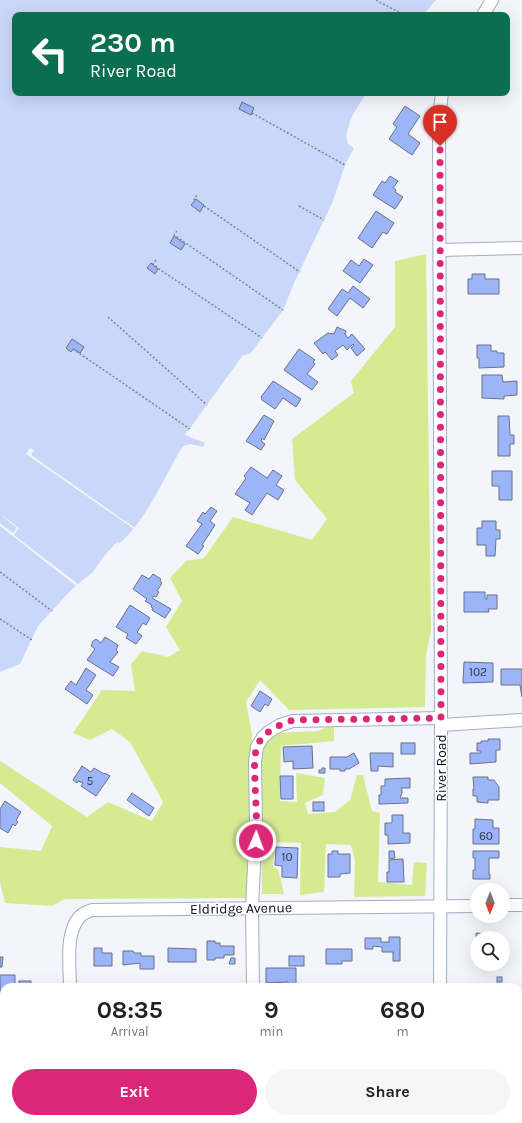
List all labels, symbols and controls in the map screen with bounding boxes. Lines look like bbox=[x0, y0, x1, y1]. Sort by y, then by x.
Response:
text: 230 m bbox=[90, 26, 176, 59]
icon: left bbox=[24, 28, 76, 80]
text: River Road bbox=[90, 60, 177, 82]
pin bbox=[423, 105, 457, 146]
icon: arrive bbox=[429, 111, 451, 133]
house number: 102 bbox=[469, 665, 487, 679]
street label: River Road bbox=[433, 734, 450, 802]
house number: 5 bbox=[87, 774, 94, 788]
position arrow bbox=[235, 820, 277, 862]
house number: 60 bbox=[479, 829, 493, 843]
house number: 10 bbox=[281, 850, 293, 864]
north arrow bbox=[470, 883, 510, 923]
map controls bbox=[470, 883, 510, 971]
street label: Eldridge Avenue bbox=[190, 899, 292, 918]
button: search bbox=[470, 931, 510, 971]
text: 08:35 bbox=[97, 996, 163, 1024]
text: 9 bbox=[264, 996, 279, 1024]
text: 680 bbox=[380, 996, 425, 1024]
text: Arrival bbox=[111, 1024, 149, 1039]
text: min bbox=[259, 1024, 283, 1039]
text: m bbox=[397, 1024, 409, 1039]
button: Exit bbox=[12, 1069, 257, 1115]
button: Share bbox=[265, 1069, 510, 1115]

